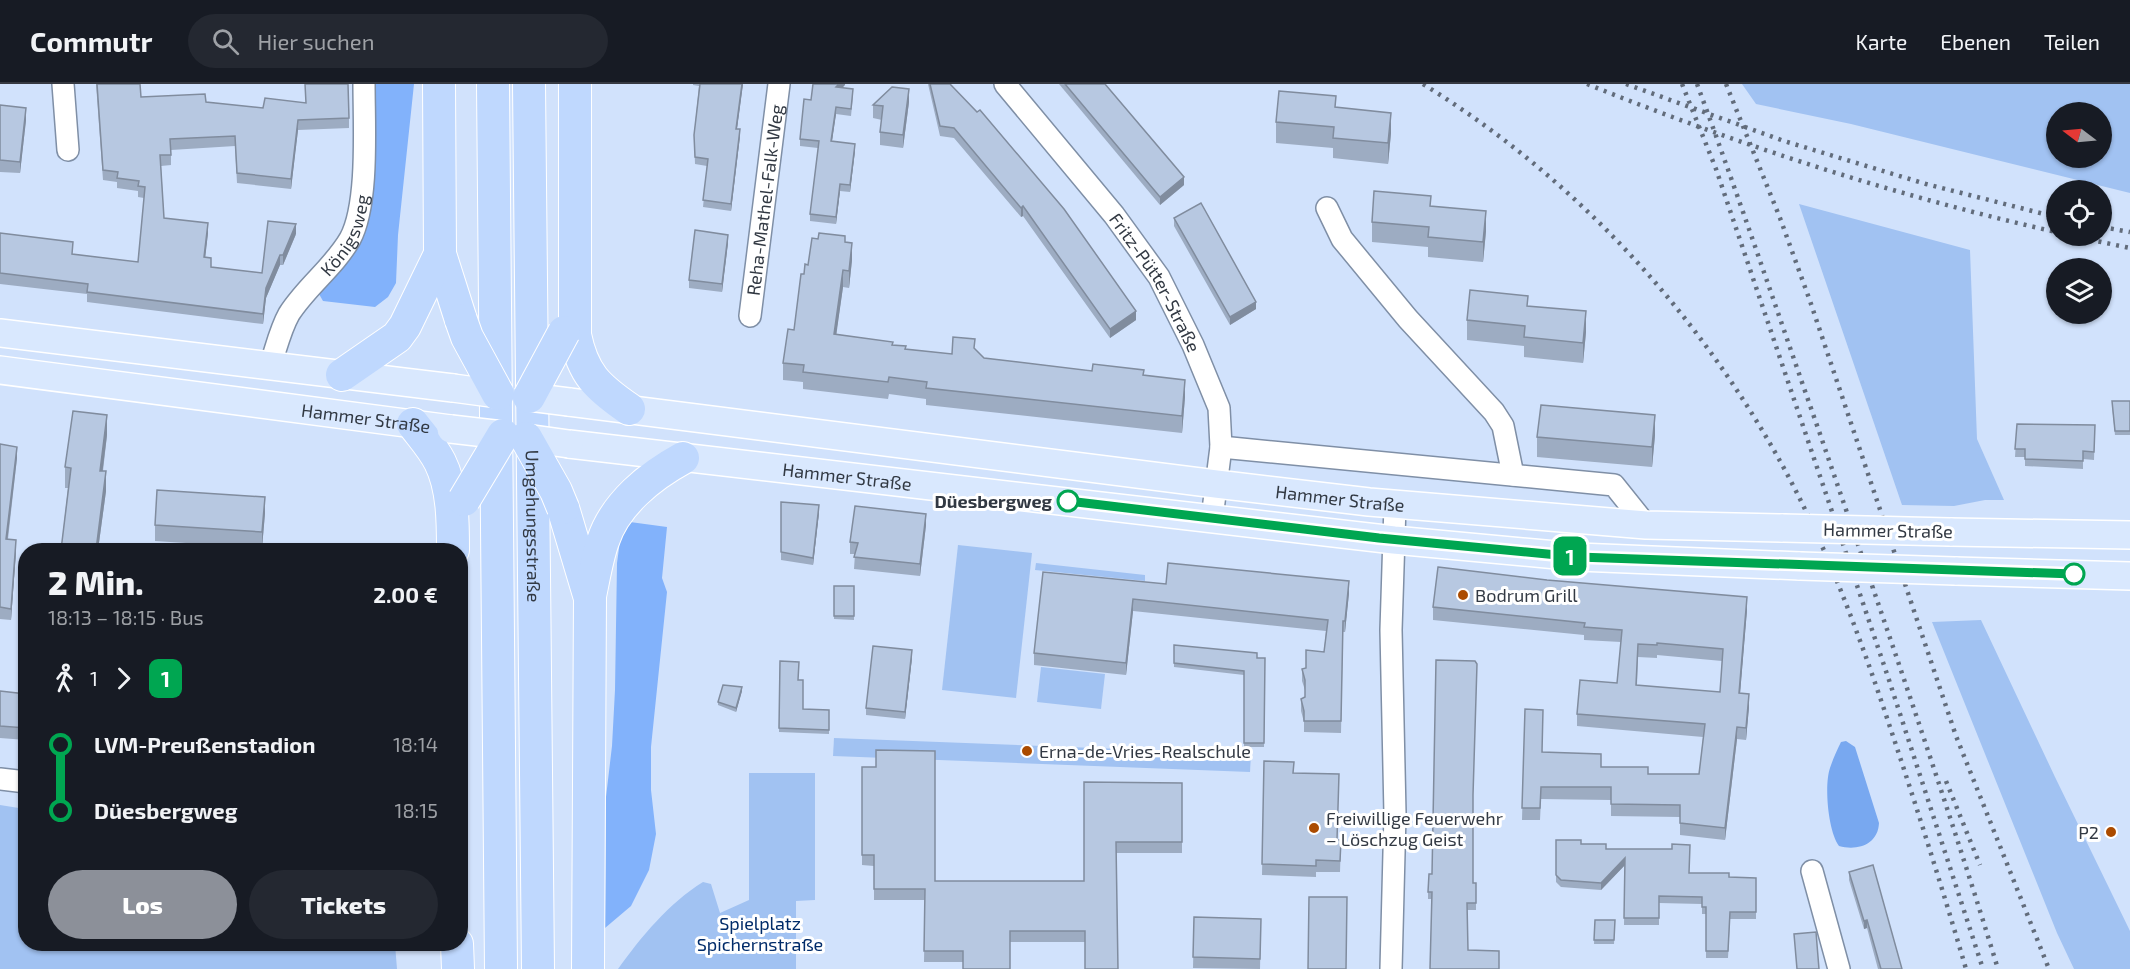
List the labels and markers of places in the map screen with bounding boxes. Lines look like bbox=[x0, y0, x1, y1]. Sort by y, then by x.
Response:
place label: Düesbergweg bbox=[935, 490, 1053, 512]
marker: Düesbergweg bbox=[1057, 490, 1079, 512]
unlabelled marker bbox=[2063, 563, 2085, 585]
place label: Bodrum Grill bbox=[1475, 584, 1578, 606]
marker: Bodrum Grill bbox=[1456, 588, 1470, 602]
place label: Erna-de-Vries-Realschule bbox=[1039, 740, 1251, 762]
marker: Erna-de-Vries-Realschule bbox=[1020, 744, 1034, 758]
place label: Freiwillige Feuerwehr – Löschzug Geist bbox=[1326, 807, 1503, 850]
marker: Freiwillige Feuerwehr – Löschzug Geist bbox=[1307, 821, 1321, 835]
place label: P2 bbox=[2078, 821, 2099, 843]
marker: P2 bbox=[2104, 825, 2118, 839]

